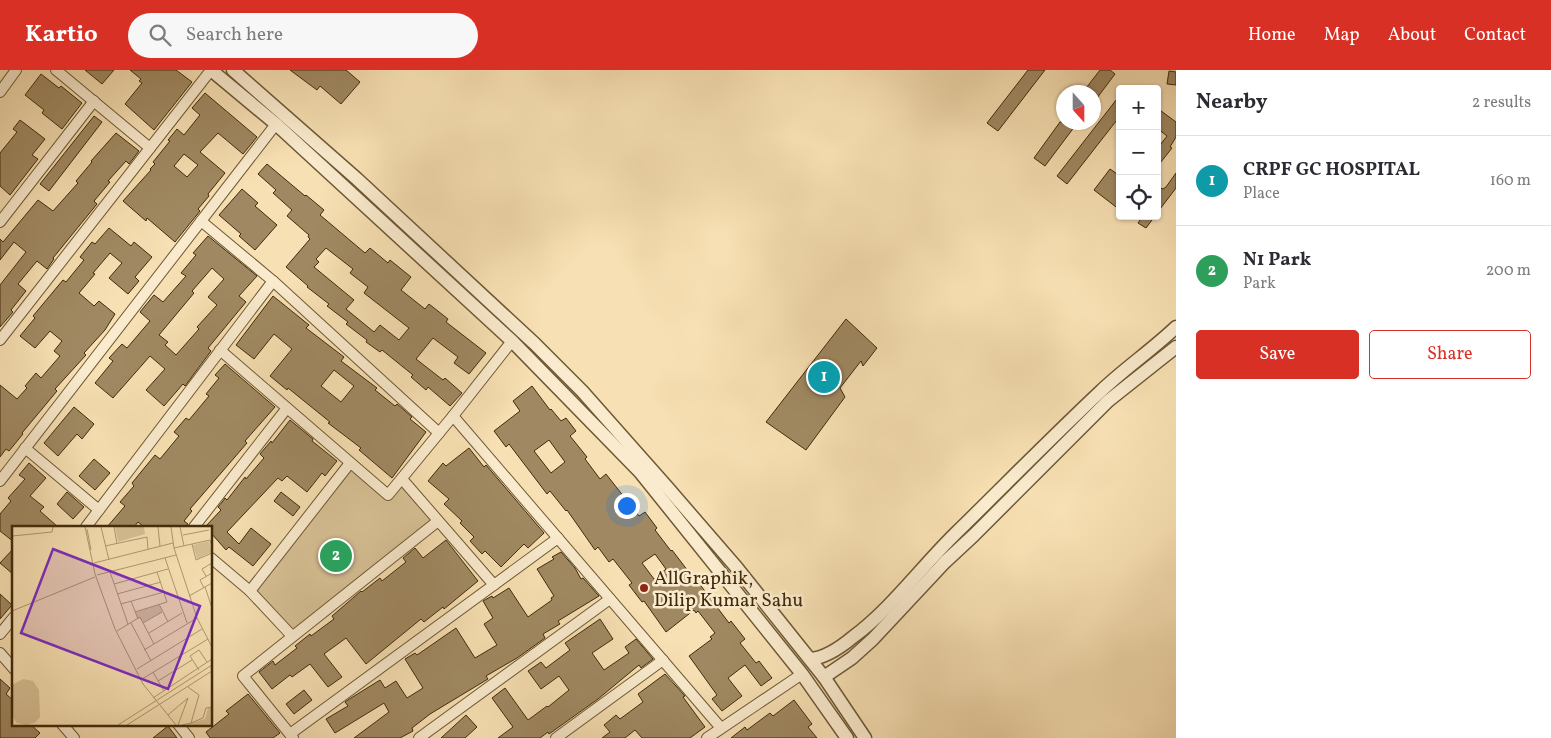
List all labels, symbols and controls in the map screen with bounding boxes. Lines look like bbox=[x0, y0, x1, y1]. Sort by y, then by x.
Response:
search box bbox=[128, 13, 478, 58]
text: Kartio bbox=[25, 18, 98, 52]
icon: search bbox=[146, 21, 174, 49]
text: Search here bbox=[186, 22, 283, 48]
text: Home bbox=[1248, 23, 1296, 48]
text: Map bbox=[1324, 23, 1360, 48]
text: About bbox=[1388, 23, 1436, 48]
text: Contact bbox=[1464, 23, 1526, 48]
north arrow bbox=[1056, 85, 1101, 130]
map controls bbox=[1116, 85, 1161, 220]
button: + bbox=[1116, 85, 1161, 130]
text: Nearby bbox=[1196, 88, 1267, 117]
text: 2 results bbox=[1472, 92, 1531, 114]
button: − bbox=[1116, 130, 1161, 175]
text: CRPF GC HOSPITAL bbox=[1243, 157, 1420, 183]
text: 1 bbox=[1209, 170, 1215, 192]
text: 160 m bbox=[1490, 170, 1531, 192]
button: locate bbox=[1116, 175, 1161, 220]
text: Place bbox=[1243, 183, 1280, 205]
text: N1 Park bbox=[1243, 247, 1311, 273]
text: 2 bbox=[1208, 260, 1216, 282]
text: 200 m bbox=[1486, 260, 1531, 282]
text: Park bbox=[1243, 273, 1276, 295]
button: Save bbox=[1196, 330, 1359, 379]
button: Share bbox=[1369, 330, 1531, 379]
pin: 1 bbox=[808, 358, 840, 396]
your location bbox=[614, 493, 640, 519]
inset map bbox=[12, 526, 212, 726]
pin: 2 bbox=[320, 537, 352, 575]
place label: AllGraphik, Dilip Kumar Sahu bbox=[654, 566, 803, 614]
marker: AllGraphik, Dilip Kumar Sahu bbox=[638, 582, 650, 594]

